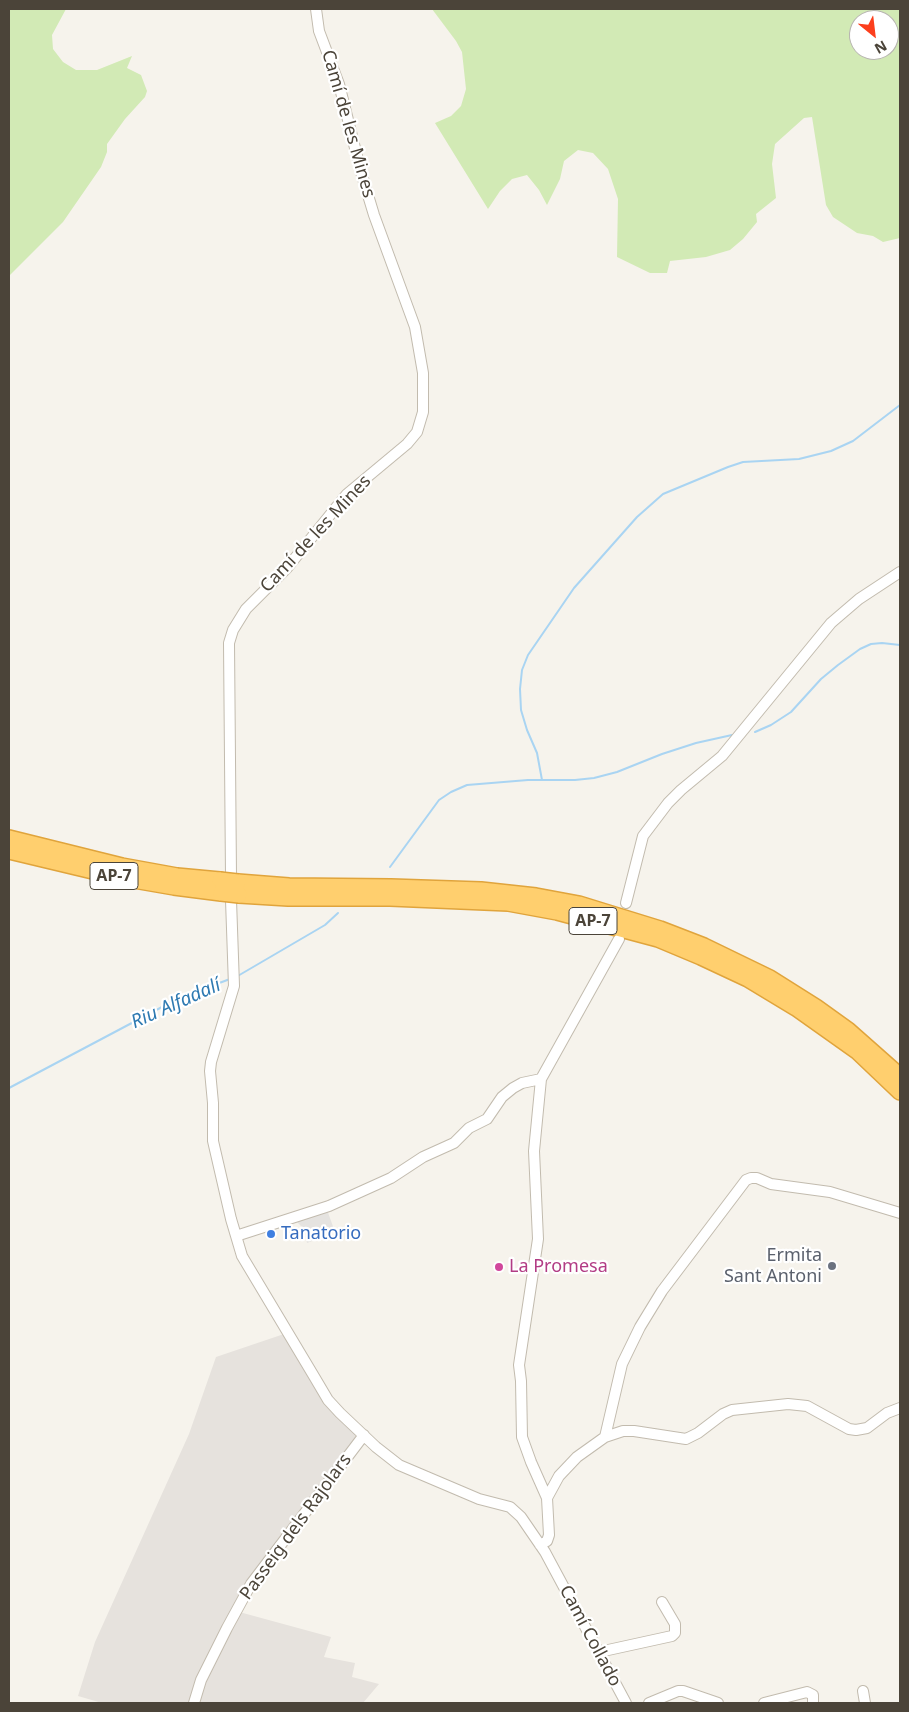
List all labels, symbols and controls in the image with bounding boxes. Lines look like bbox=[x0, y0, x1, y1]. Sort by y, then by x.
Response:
north arrow bbox=[849, 10, 899, 60]
text: N bbox=[871, 37, 891, 59]
street label: Camí de les Mines bbox=[317, 48, 379, 200]
street label: Camí de les Mines bbox=[256, 471, 376, 597]
road number: AP-7 bbox=[90, 862, 138, 889]
road number: AP-7 bbox=[569, 908, 617, 934]
water label: Riu Alfadalí bbox=[128, 974, 224, 1034]
place label: Tanatorio bbox=[281, 1223, 361, 1245]
marker: Tanatorio bbox=[265, 1228, 277, 1240]
place label: Ermita Sant Antoni bbox=[724, 1245, 822, 1288]
place label: La Promesa bbox=[509, 1256, 608, 1278]
marker: Ermita Sant Antoni bbox=[826, 1260, 838, 1272]
marker: La Promesa bbox=[493, 1261, 505, 1273]
street label: Passeig dels Rajolars bbox=[236, 1450, 356, 1604]
street label: Camí Collado bbox=[554, 1582, 626, 1690]

